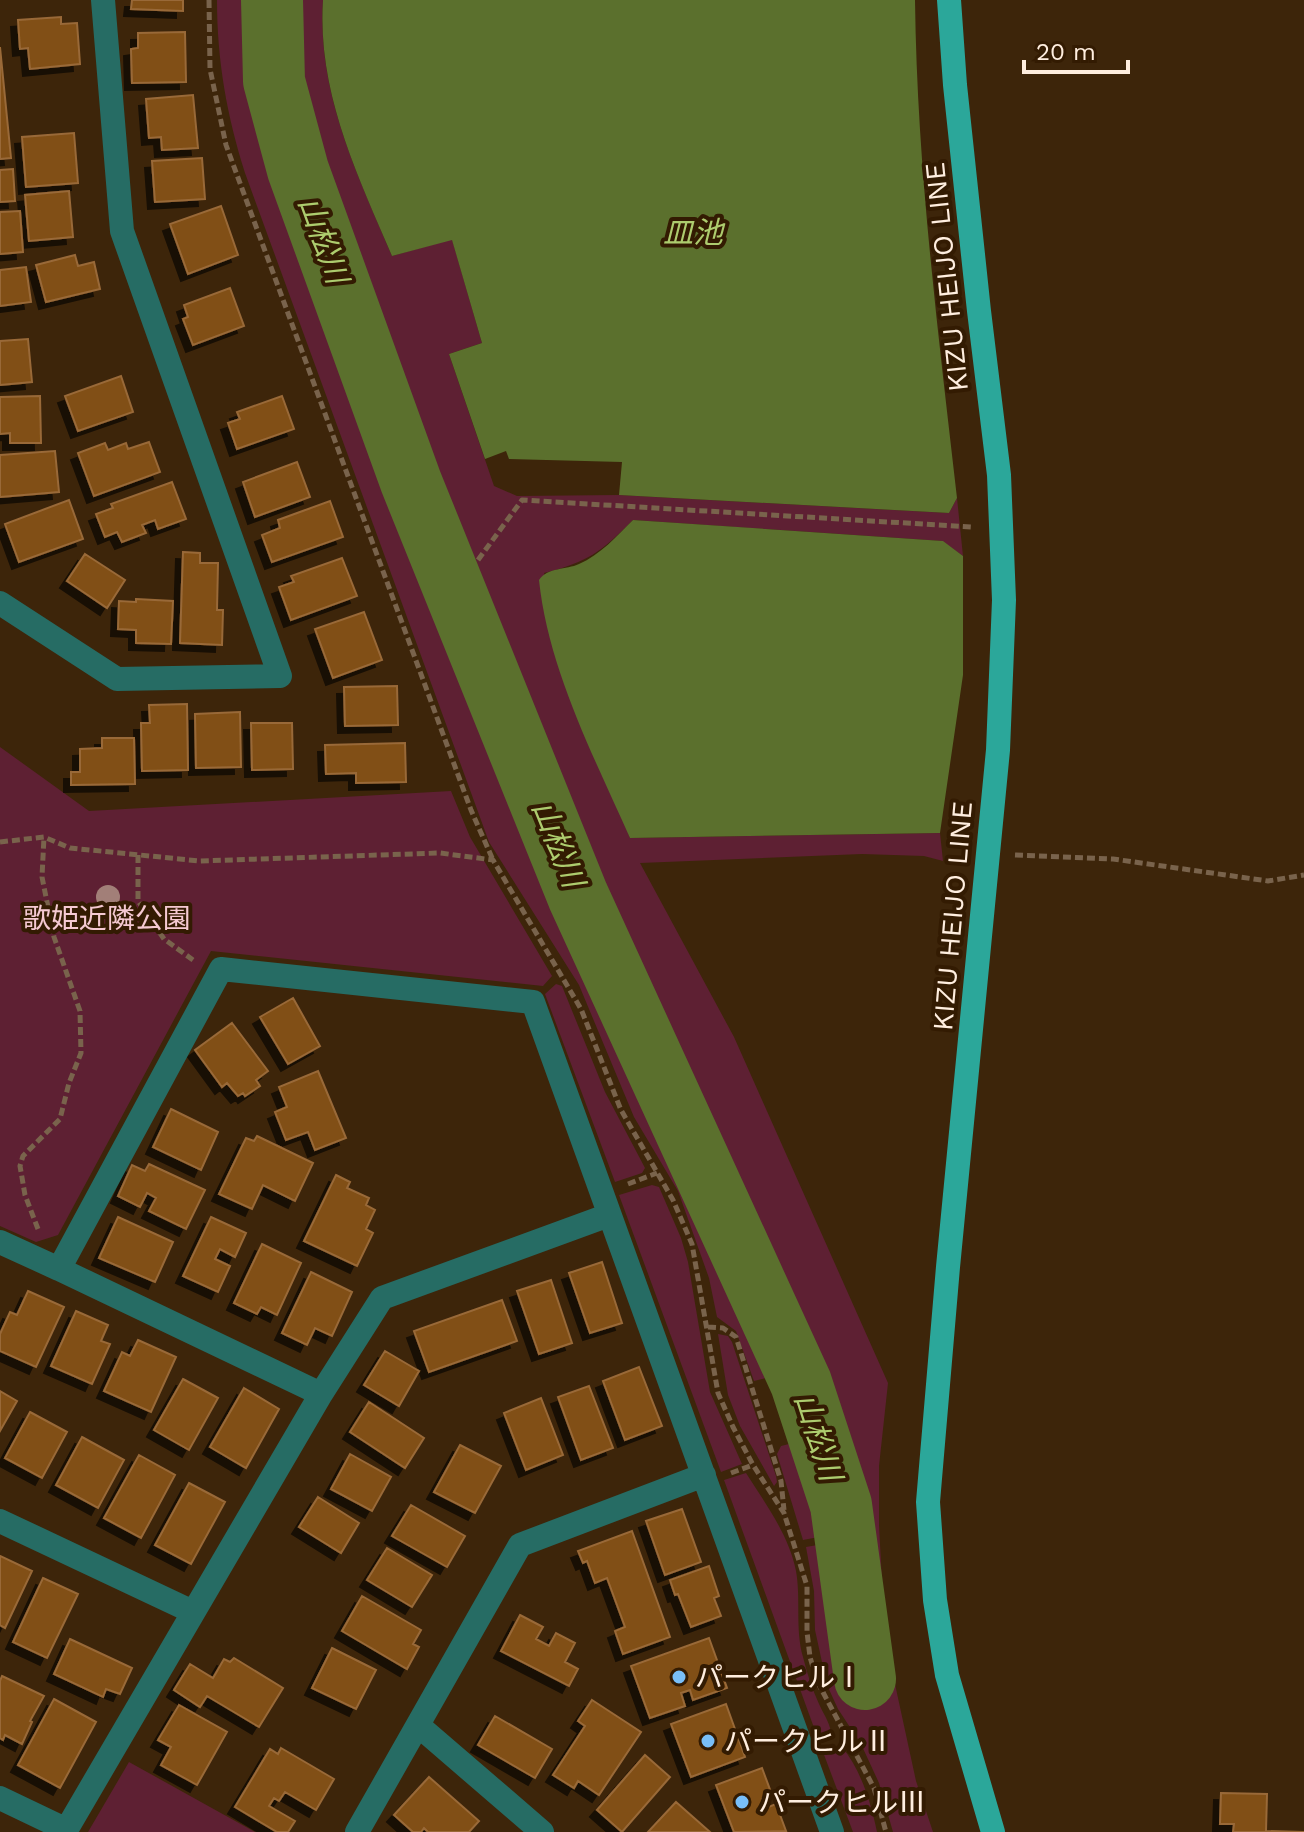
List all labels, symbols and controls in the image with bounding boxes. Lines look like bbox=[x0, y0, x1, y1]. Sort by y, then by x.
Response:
scale bar bbox=[1024, 24, 1128, 74]
text: 20 m bbox=[1036, 38, 1096, 66]
street label: KIZU HEIJO LINE bbox=[918, 161, 975, 393]
water label: 山松川 bbox=[292, 192, 356, 291]
water label: 皿池 bbox=[663, 215, 726, 250]
water label: 山松川 bbox=[525, 796, 593, 895]
street label: KIZU HEIJO LINE bbox=[926, 800, 979, 1032]
park label: 歌姫近隣公園 bbox=[23, 902, 191, 935]
water label: 山松川 bbox=[788, 1389, 850, 1488]
place label: パークヒルⅠ bbox=[695, 1661, 863, 1694]
marker: パークヒルⅠ bbox=[670, 1668, 688, 1686]
place label: パークヒルⅡ bbox=[724, 1725, 892, 1758]
marker: パークヒルⅡ bbox=[699, 1732, 717, 1750]
place label: パークヒルⅢ bbox=[758, 1786, 926, 1819]
marker: パークヒルⅢ bbox=[733, 1793, 751, 1811]

